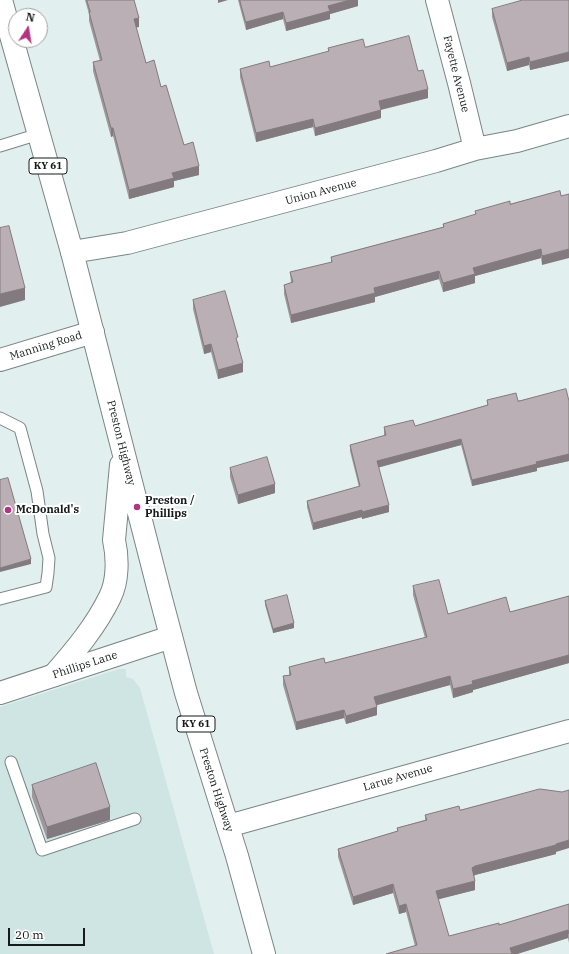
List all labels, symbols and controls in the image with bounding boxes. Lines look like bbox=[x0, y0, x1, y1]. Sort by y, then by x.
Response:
north arrow bbox=[8, 8, 48, 48]
text: N bbox=[25, 9, 36, 25]
street label: Fayette Avenue bbox=[440, 34, 472, 114]
road number: KY 61 bbox=[29, 158, 67, 174]
street label: Union Avenue bbox=[284, 176, 358, 208]
street label: Manning Road bbox=[8, 329, 84, 363]
street label: Preston Highway bbox=[104, 399, 138, 487]
place label: Preston / Phillips bbox=[145, 494, 195, 520]
marker: Preston / Phillips bbox=[132, 502, 142, 512]
place label: McDonald's bbox=[16, 503, 79, 517]
marker: McDonald's bbox=[3, 505, 13, 515]
street label: Phillips Lane bbox=[51, 648, 119, 682]
road number: KY 61 bbox=[177, 716, 215, 732]
street label: Preston Highway bbox=[196, 746, 236, 834]
street label: Larue Avenue bbox=[362, 762, 434, 794]
scale bar bbox=[10, 920, 87, 946]
text: 20 m bbox=[15, 927, 44, 942]

